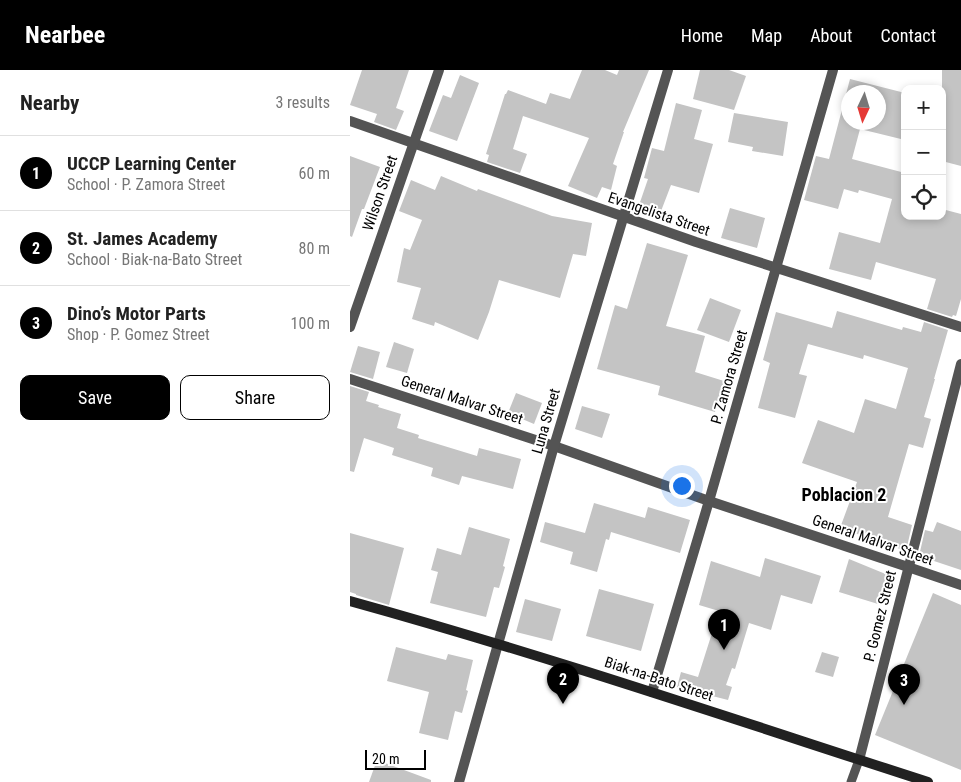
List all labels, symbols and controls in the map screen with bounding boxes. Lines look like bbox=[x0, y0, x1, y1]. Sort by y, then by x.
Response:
text: Nearbee bbox=[25, 21, 105, 49]
text: Home bbox=[681, 25, 723, 46]
text: Map bbox=[751, 25, 782, 46]
text: About bbox=[810, 25, 852, 46]
text: Contact bbox=[880, 25, 936, 46]
north arrow bbox=[841, 85, 886, 130]
map controls bbox=[901, 85, 946, 220]
button: + bbox=[901, 85, 946, 130]
text: Nearby bbox=[20, 91, 79, 115]
text: 3 results bbox=[275, 93, 330, 112]
button: − bbox=[901, 130, 946, 175]
text: UCCP Learning Center bbox=[67, 152, 236, 175]
street label: Wilson Street bbox=[359, 153, 401, 233]
text: 1 bbox=[32, 164, 40, 183]
text: 60 m bbox=[298, 164, 330, 183]
text: School · P. Zamora Street bbox=[67, 175, 225, 194]
button: locate bbox=[901, 175, 946, 220]
street label: Evangelista Street bbox=[606, 188, 712, 240]
text: St. James Academy bbox=[67, 227, 218, 250]
text: 2 bbox=[32, 239, 40, 258]
text: 80 m bbox=[298, 239, 330, 258]
text: School · Biak-na-Bato Street bbox=[67, 250, 242, 269]
text: Dino’s Motor Parts bbox=[67, 302, 206, 325]
text: 3 bbox=[32, 314, 40, 333]
text: 100 m bbox=[291, 314, 330, 333]
text: Shop · P. Gomez Street bbox=[67, 325, 210, 344]
street label: P. Zamora Street bbox=[707, 328, 751, 426]
street label: General Malvar Street bbox=[399, 372, 525, 428]
button: Save bbox=[20, 375, 170, 420]
button: Share bbox=[180, 375, 330, 420]
street label: Luna Street bbox=[528, 386, 564, 456]
your location bbox=[669, 473, 695, 499]
district label: Poblacion 2 bbox=[802, 484, 886, 505]
street label: General Malvar Street bbox=[810, 511, 936, 569]
street label: P. Gomez Street bbox=[860, 569, 900, 663]
pin: 1 bbox=[708, 609, 740, 650]
street label: Biak-na-Bato Street bbox=[602, 653, 716, 705]
pin: 2 bbox=[547, 663, 579, 704]
pin: 3 bbox=[888, 664, 920, 705]
scale bar bbox=[365, 747, 426, 770]
text: 20 m bbox=[372, 751, 400, 767]

